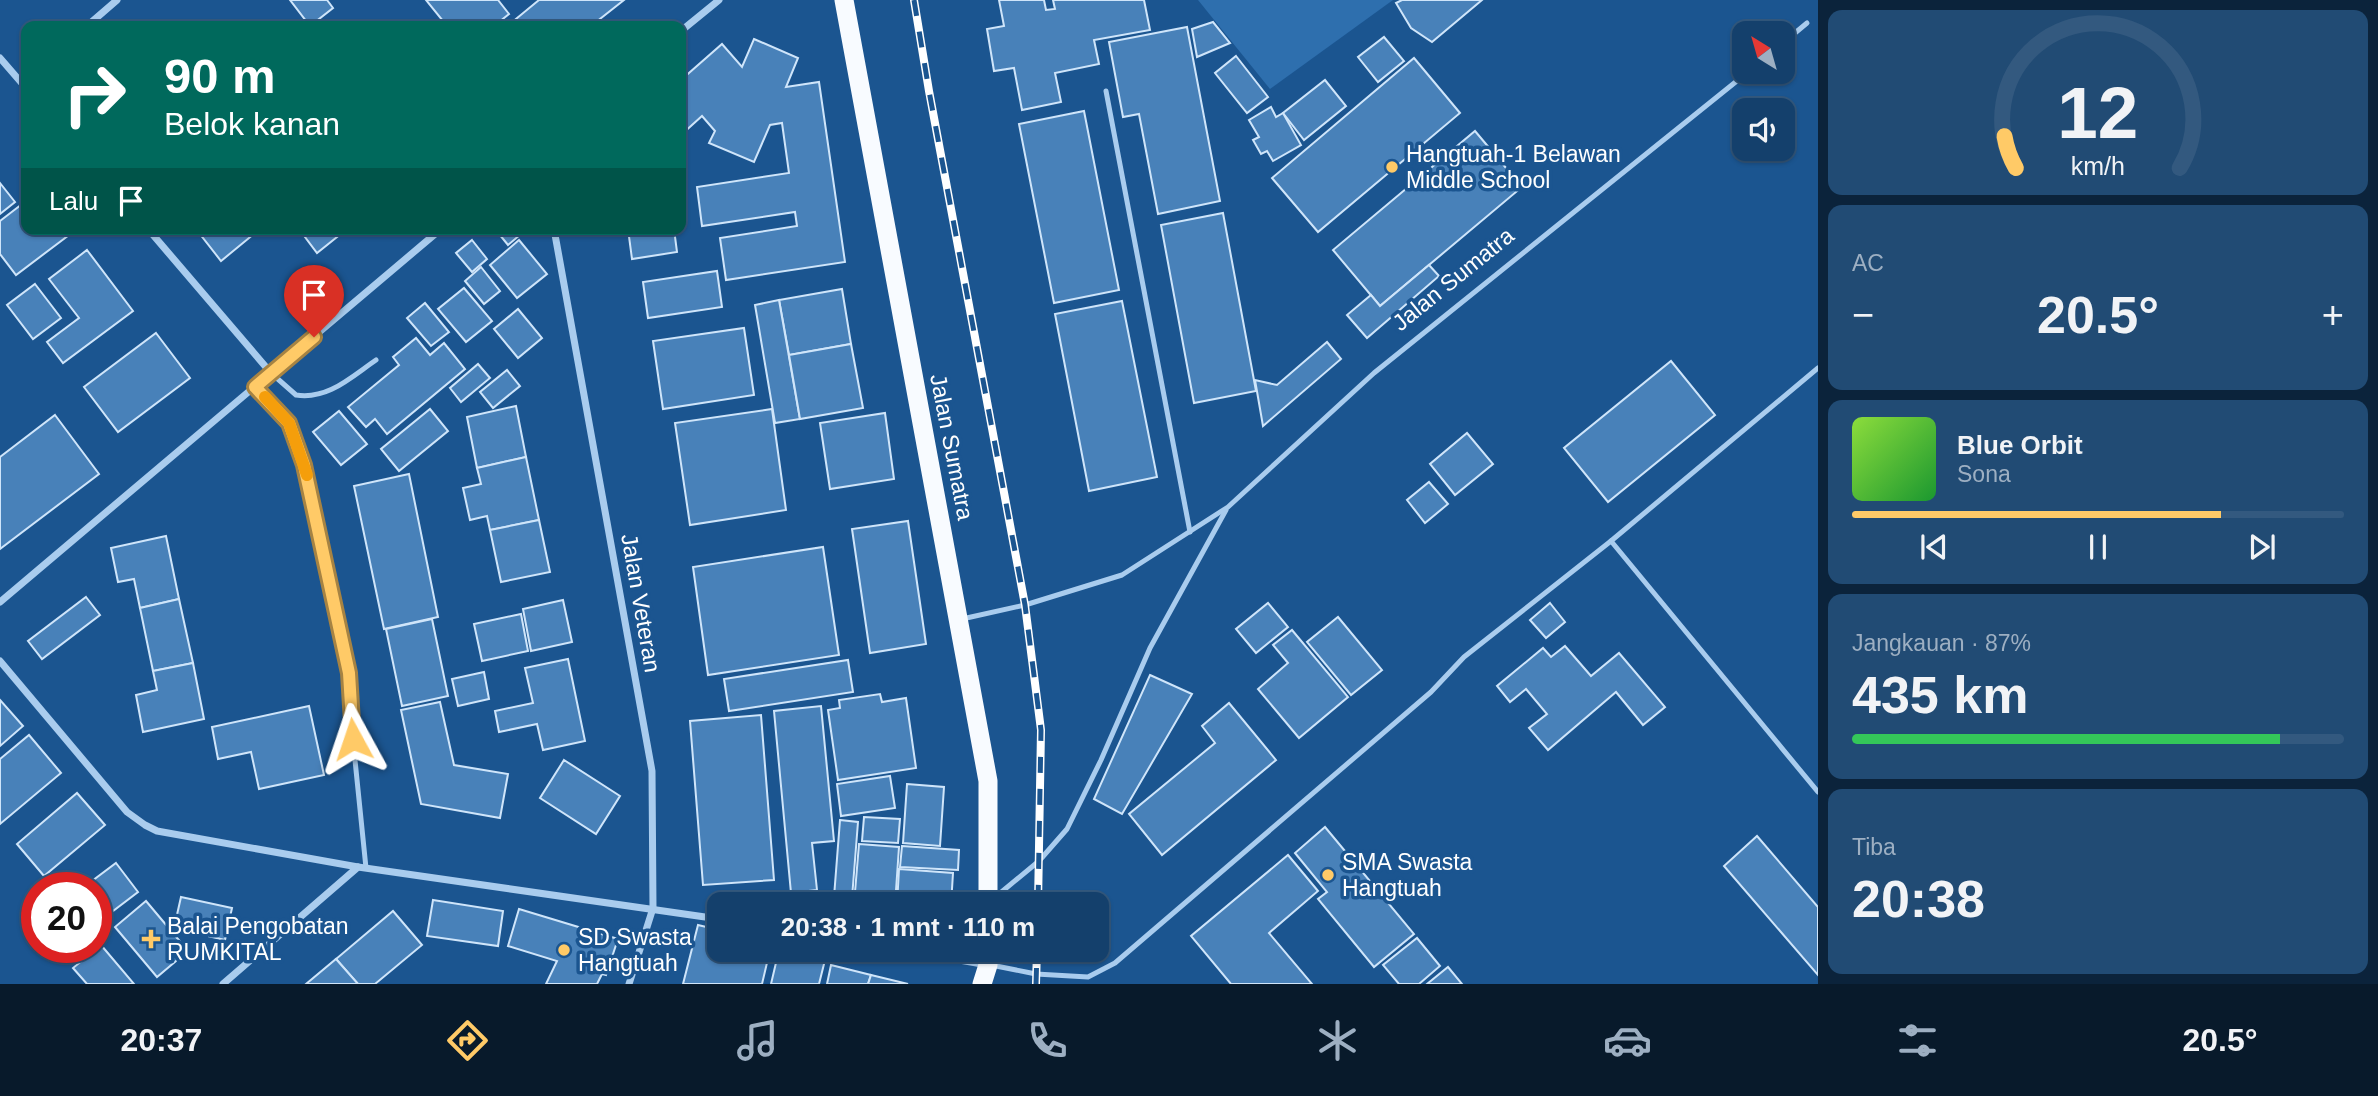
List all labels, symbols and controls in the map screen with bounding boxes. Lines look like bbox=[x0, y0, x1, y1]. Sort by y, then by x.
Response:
north arrow bbox=[1732, 21, 1796, 84]
map controls bbox=[1732, 21, 1795, 161]
icon: right bbox=[49, 49, 140, 140]
text: 90 m bbox=[164, 49, 276, 103]
text: 12 bbox=[2058, 73, 2138, 154]
button: sound bbox=[1732, 98, 1795, 161]
text: Belok kanan bbox=[164, 106, 340, 142]
place label: Hangtuah-1 Belawan Middle School bbox=[1406, 141, 1621, 193]
text: km/h bbox=[2071, 152, 2125, 180]
marker: Hangtuah-1 Belawan Middle School bbox=[1384, 159, 1400, 175]
icon: arrive bbox=[112, 182, 150, 220]
text: Lalu bbox=[49, 186, 98, 216]
street label: Jalan Sumatra bbox=[1387, 222, 1519, 336]
text: AC bbox=[1852, 250, 1884, 276]
pin bbox=[284, 265, 344, 337]
icon: arrive bbox=[295, 276, 333, 314]
text: 20.5° bbox=[2037, 286, 2159, 344]
text: − bbox=[1852, 294, 1874, 336]
text: + bbox=[2322, 294, 2344, 336]
street label: Jalan Sumatra bbox=[925, 372, 979, 522]
text: Blue Orbit bbox=[1957, 430, 2083, 460]
text: Sona bbox=[1957, 461, 2011, 487]
icon: previous bbox=[1915, 528, 1953, 566]
icon: pause bbox=[2079, 528, 2117, 566]
icon: next bbox=[2243, 528, 2281, 566]
street label: Jalan Veteran bbox=[616, 531, 666, 675]
text: Jangkauan · 87% bbox=[1852, 630, 2031, 656]
text: 435 km bbox=[1852, 666, 2028, 724]
position arrow bbox=[316, 702, 390, 776]
text: Tiba bbox=[1852, 834, 1896, 860]
place label: SMA Swasta Hangtuah bbox=[1342, 849, 1473, 901]
marker: SMA Swasta Hangtuah bbox=[1320, 867, 1336, 883]
text: 20:38 bbox=[1852, 870, 1985, 928]
speed limit sign: 20 bbox=[21, 872, 112, 963]
text: 20:38 · 1 mnt · 110 m bbox=[781, 912, 1035, 942]
place label: Balai Pengobatan RUMKITAL bbox=[167, 913, 349, 965]
place label: SD Swasta Hangtuah bbox=[578, 924, 692, 976]
marker: Balai Pengobatan RUMKITAL bbox=[141, 929, 161, 949]
marker: SD Swasta Hangtuah bbox=[556, 942, 572, 958]
icon: directions bbox=[443, 1016, 492, 1065]
icon: music bbox=[733, 1016, 782, 1065]
icon: phone bbox=[1023, 1016, 1072, 1065]
icon: climate bbox=[1313, 1016, 1362, 1065]
icon: car bbox=[1603, 1016, 1652, 1065]
icon: filters bbox=[1893, 1016, 1942, 1065]
text: 20:37 bbox=[120, 1022, 202, 1058]
text: 20.5° bbox=[2182, 1022, 2257, 1058]

